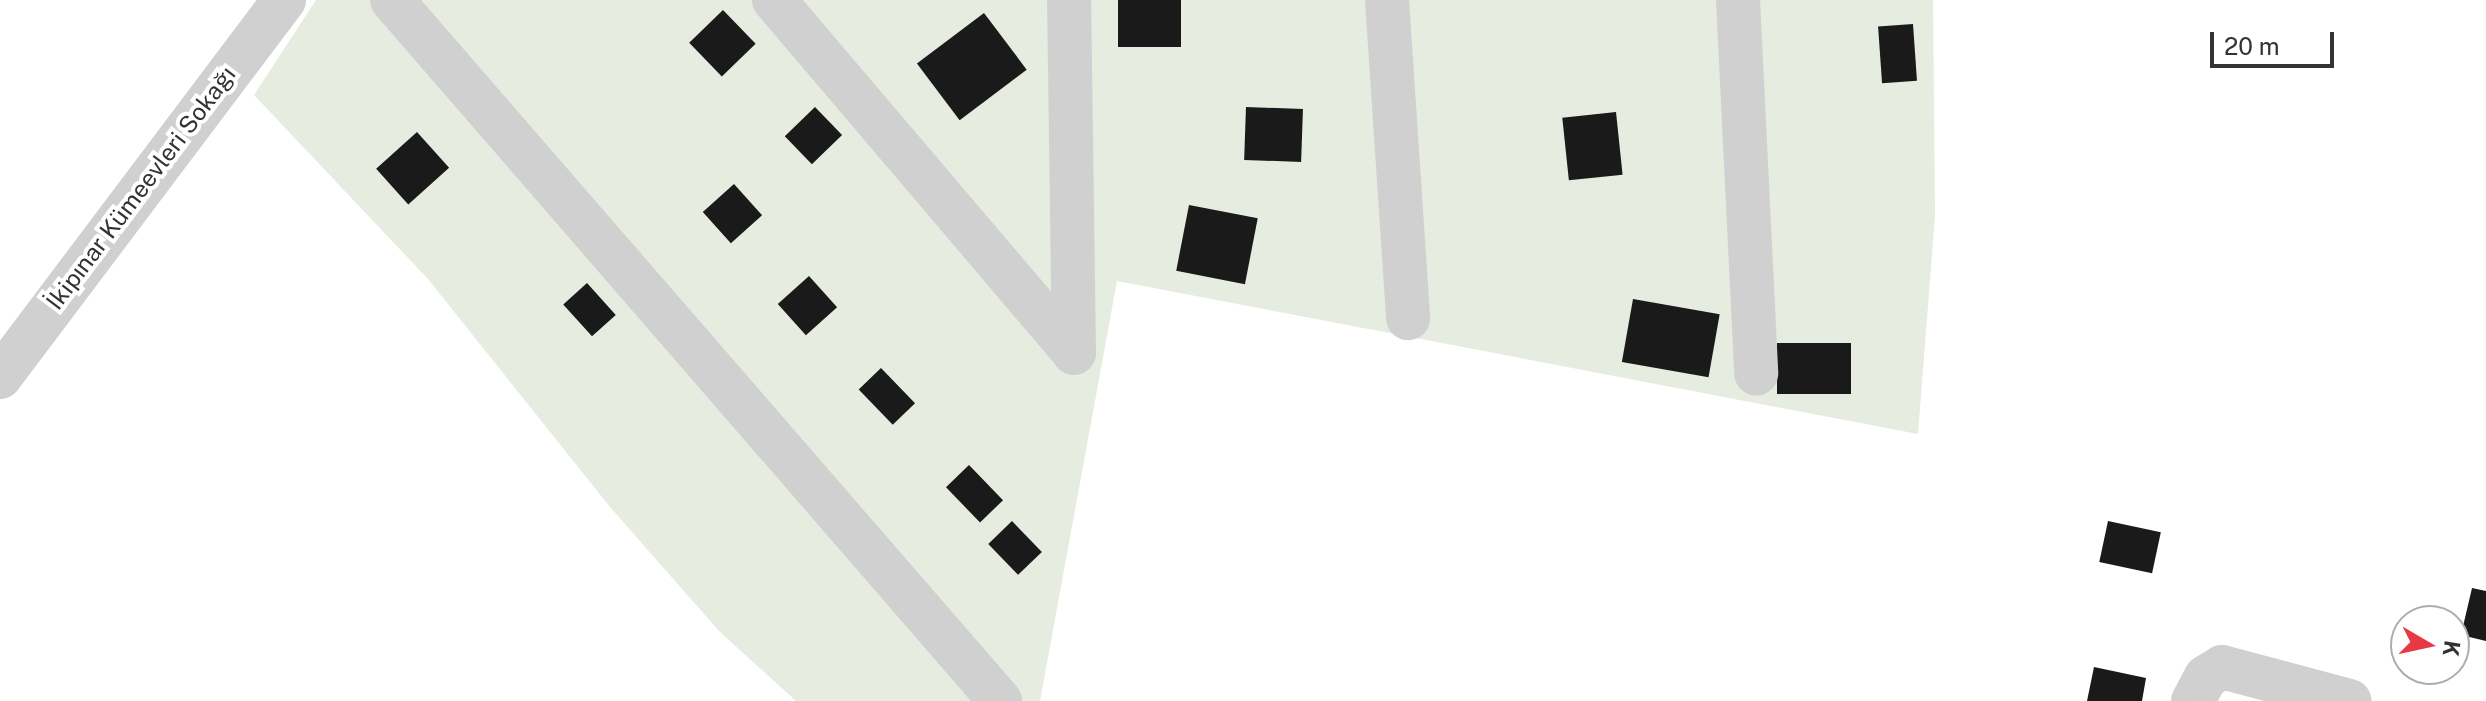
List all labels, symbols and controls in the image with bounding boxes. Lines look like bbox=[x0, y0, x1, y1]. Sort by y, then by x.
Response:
scale bar bbox=[2214, 16, 2338, 66]
text: 20 m bbox=[2224, 32, 2280, 60]
street label: İkipınar Kümeevleri Sokağı bbox=[40, 61, 242, 315]
north arrow bbox=[2390, 605, 2470, 685]
text: K bbox=[2438, 639, 2466, 658]

